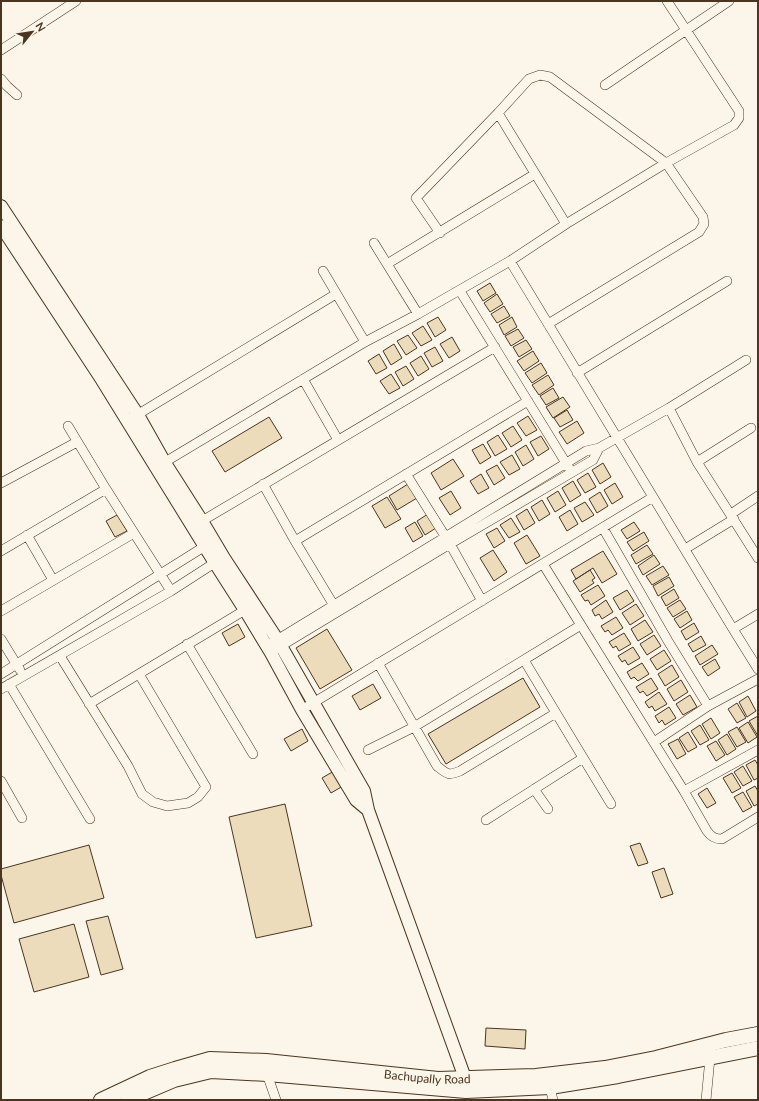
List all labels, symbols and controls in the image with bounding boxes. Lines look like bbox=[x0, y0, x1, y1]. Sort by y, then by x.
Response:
north arrow bbox=[12, 12, 52, 52]
text: N bbox=[33, 20, 49, 34]
street label: Bachupally Road bbox=[383, 1066, 471, 1087]

